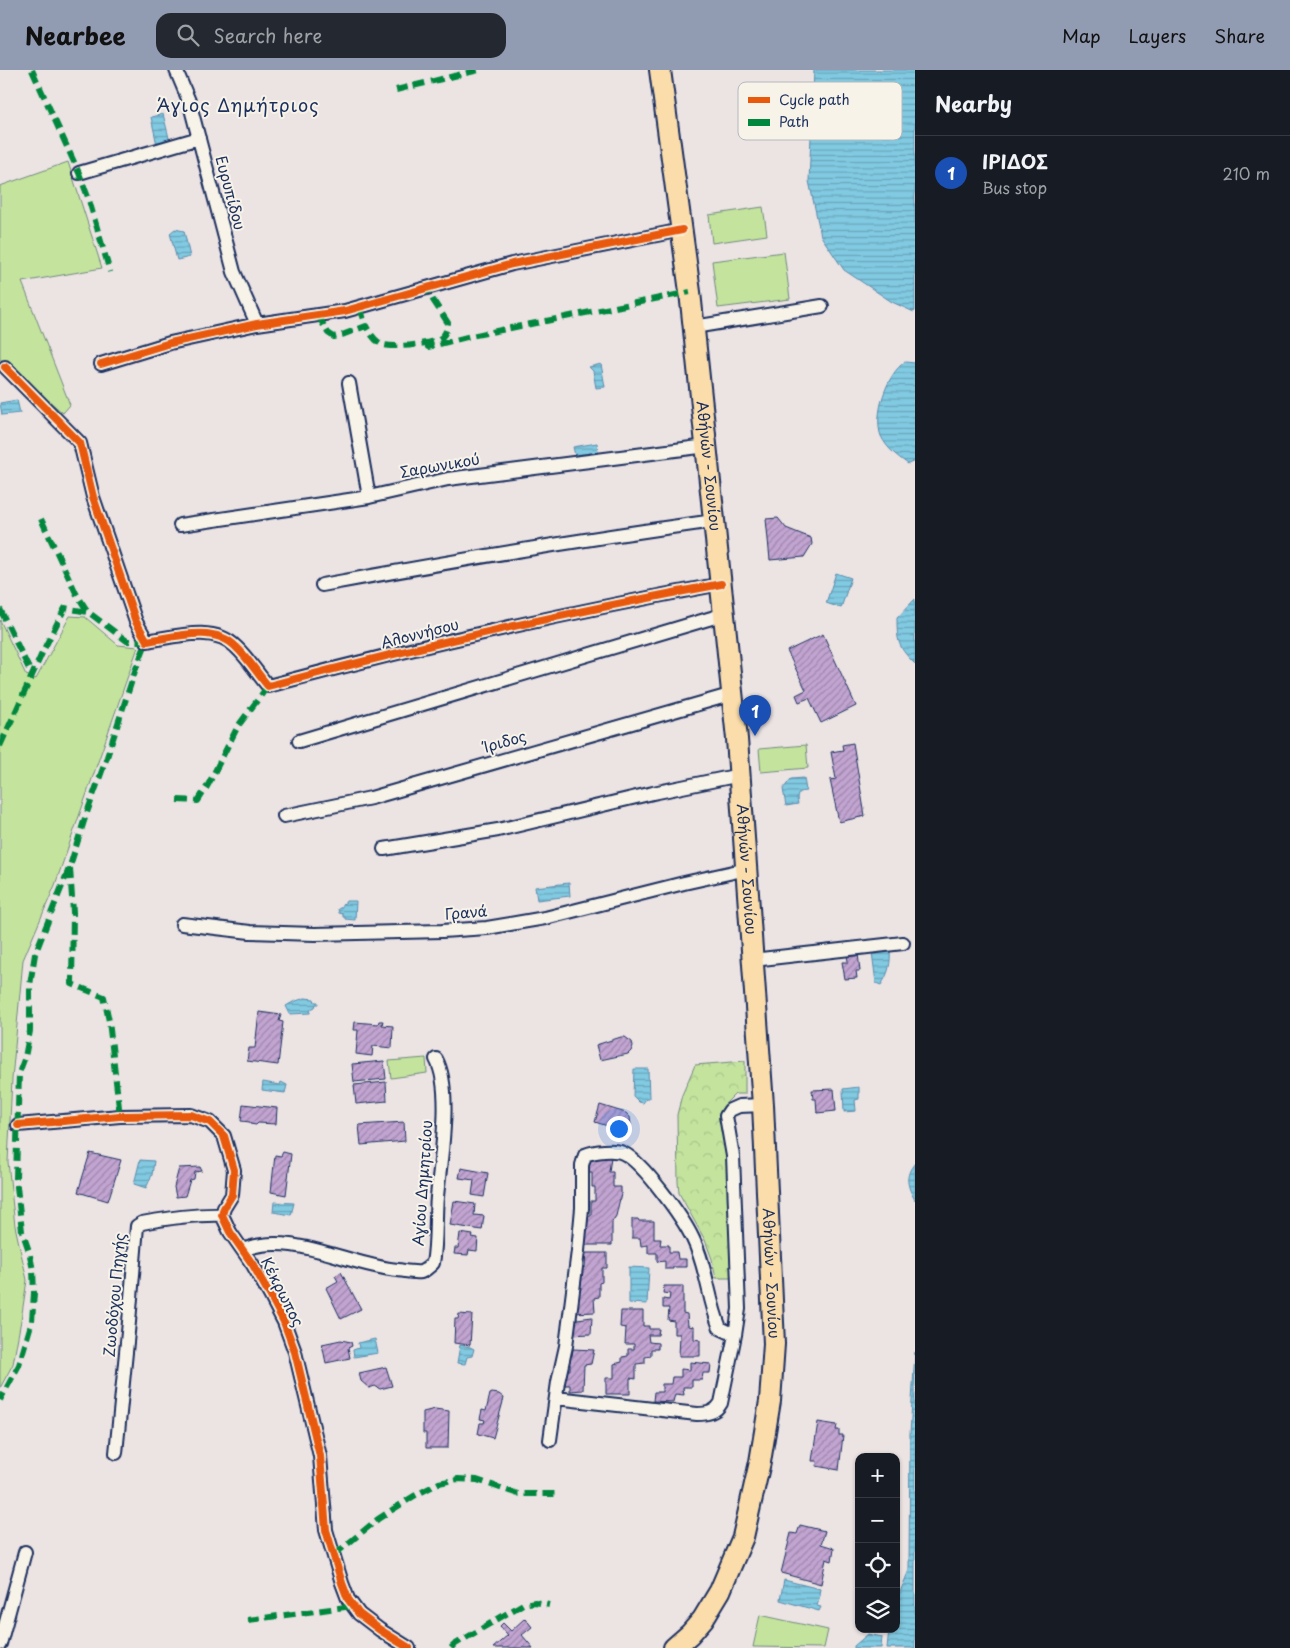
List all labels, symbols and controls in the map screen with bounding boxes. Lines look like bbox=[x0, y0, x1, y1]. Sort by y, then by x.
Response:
search box bbox=[156, 13, 506, 58]
text: Nearbee bbox=[25, 17, 126, 53]
icon: search bbox=[174, 21, 202, 49]
text: Search here bbox=[214, 21, 322, 49]
text: Map bbox=[1062, 22, 1101, 49]
text: Layers bbox=[1129, 22, 1186, 49]
text: Share bbox=[1214, 22, 1265, 49]
legend bbox=[738, 82, 902, 140]
text: Nearby bbox=[935, 87, 1012, 119]
text: Cycle path bbox=[779, 89, 850, 110]
district label: Άγιος Δημήτριος bbox=[157, 91, 319, 118]
text: Path bbox=[779, 111, 809, 132]
text: ΙΡΙΔΟΣ bbox=[982, 147, 1048, 175]
street label: Ευρυπίδου bbox=[210, 153, 252, 232]
text: 1 bbox=[947, 161, 955, 185]
text: 210 m bbox=[1222, 161, 1270, 185]
text: Bus stop bbox=[982, 175, 1047, 199]
street label: Αθήνών - Σουνίου bbox=[692, 400, 728, 532]
street label: Σαρωνικού bbox=[398, 446, 481, 483]
street label: Αλοννήσου bbox=[378, 612, 461, 653]
pin: 1 bbox=[739, 695, 771, 736]
street label: Ίριδος bbox=[479, 723, 529, 758]
street label: Αθήνών - Σουνίου bbox=[732, 803, 764, 935]
street label: Γρανά bbox=[444, 898, 488, 925]
your location bbox=[606, 1116, 632, 1142]
street label: Αγίου Δημητρίου bbox=[406, 1119, 437, 1247]
street label: Αθήνών - Σουνίου bbox=[758, 1208, 787, 1339]
street label: Ζωοδόχου Πηγής bbox=[97, 1232, 130, 1358]
street label: Κέκρωπος bbox=[256, 1253, 311, 1330]
map controls bbox=[855, 1453, 900, 1633]
button: + bbox=[855, 1453, 900, 1498]
button: − bbox=[855, 1498, 900, 1543]
button: locate bbox=[855, 1543, 900, 1588]
button: layers bbox=[855, 1588, 900, 1633]

